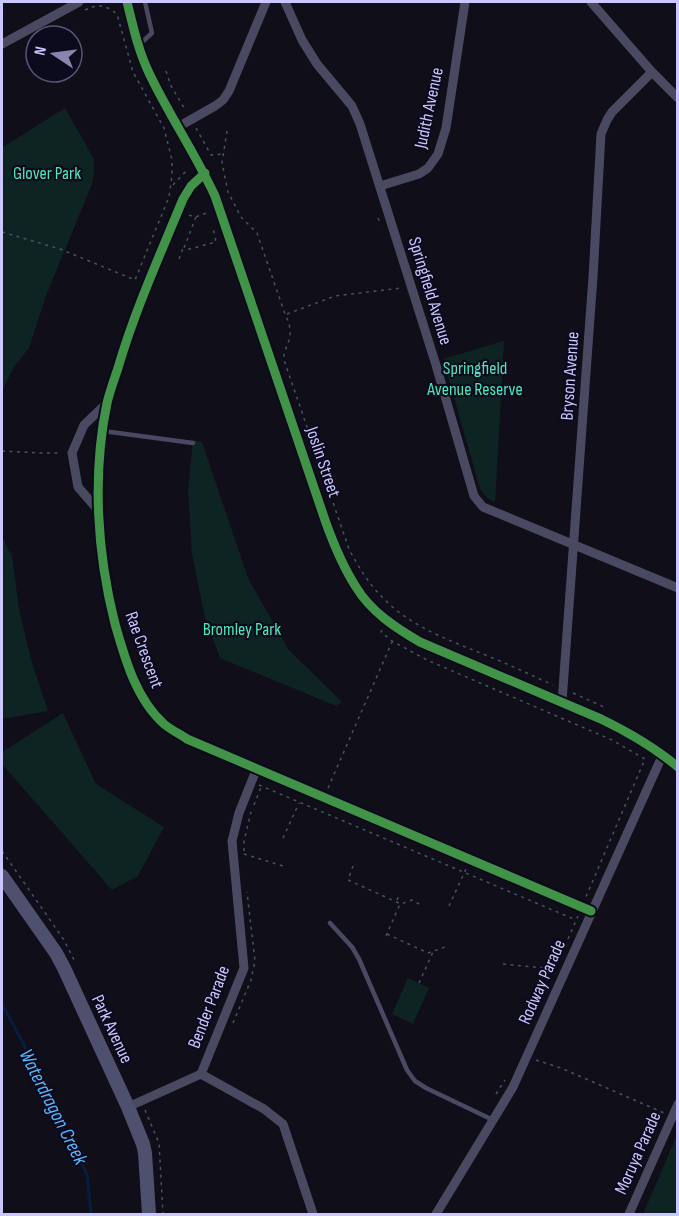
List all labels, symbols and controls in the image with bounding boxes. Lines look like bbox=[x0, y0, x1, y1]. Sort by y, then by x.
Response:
north arrow bbox=[24, 24, 84, 84]
text: N bbox=[31, 45, 51, 57]
street label: Judith Avenue bbox=[410, 66, 448, 151]
park label: Glover Park bbox=[13, 163, 81, 184]
street label: Springfield Avenue bbox=[404, 235, 456, 347]
street label: Bryson Avenue bbox=[556, 331, 584, 421]
park label: Springfield Avenue Reserve bbox=[426, 358, 523, 400]
street label: Joslin Street bbox=[301, 423, 345, 501]
street label: Rae Crescent bbox=[120, 609, 168, 692]
park label: Bromley Park bbox=[203, 619, 281, 640]
street label: Rodway Parade bbox=[514, 936, 570, 1028]
street label: Bender Parade bbox=[184, 963, 234, 1051]
street label: Park Avenue bbox=[87, 991, 137, 1067]
water label: Waterdragon Creek bbox=[14, 1045, 93, 1169]
street label: Moruya Parade bbox=[610, 1108, 666, 1198]

